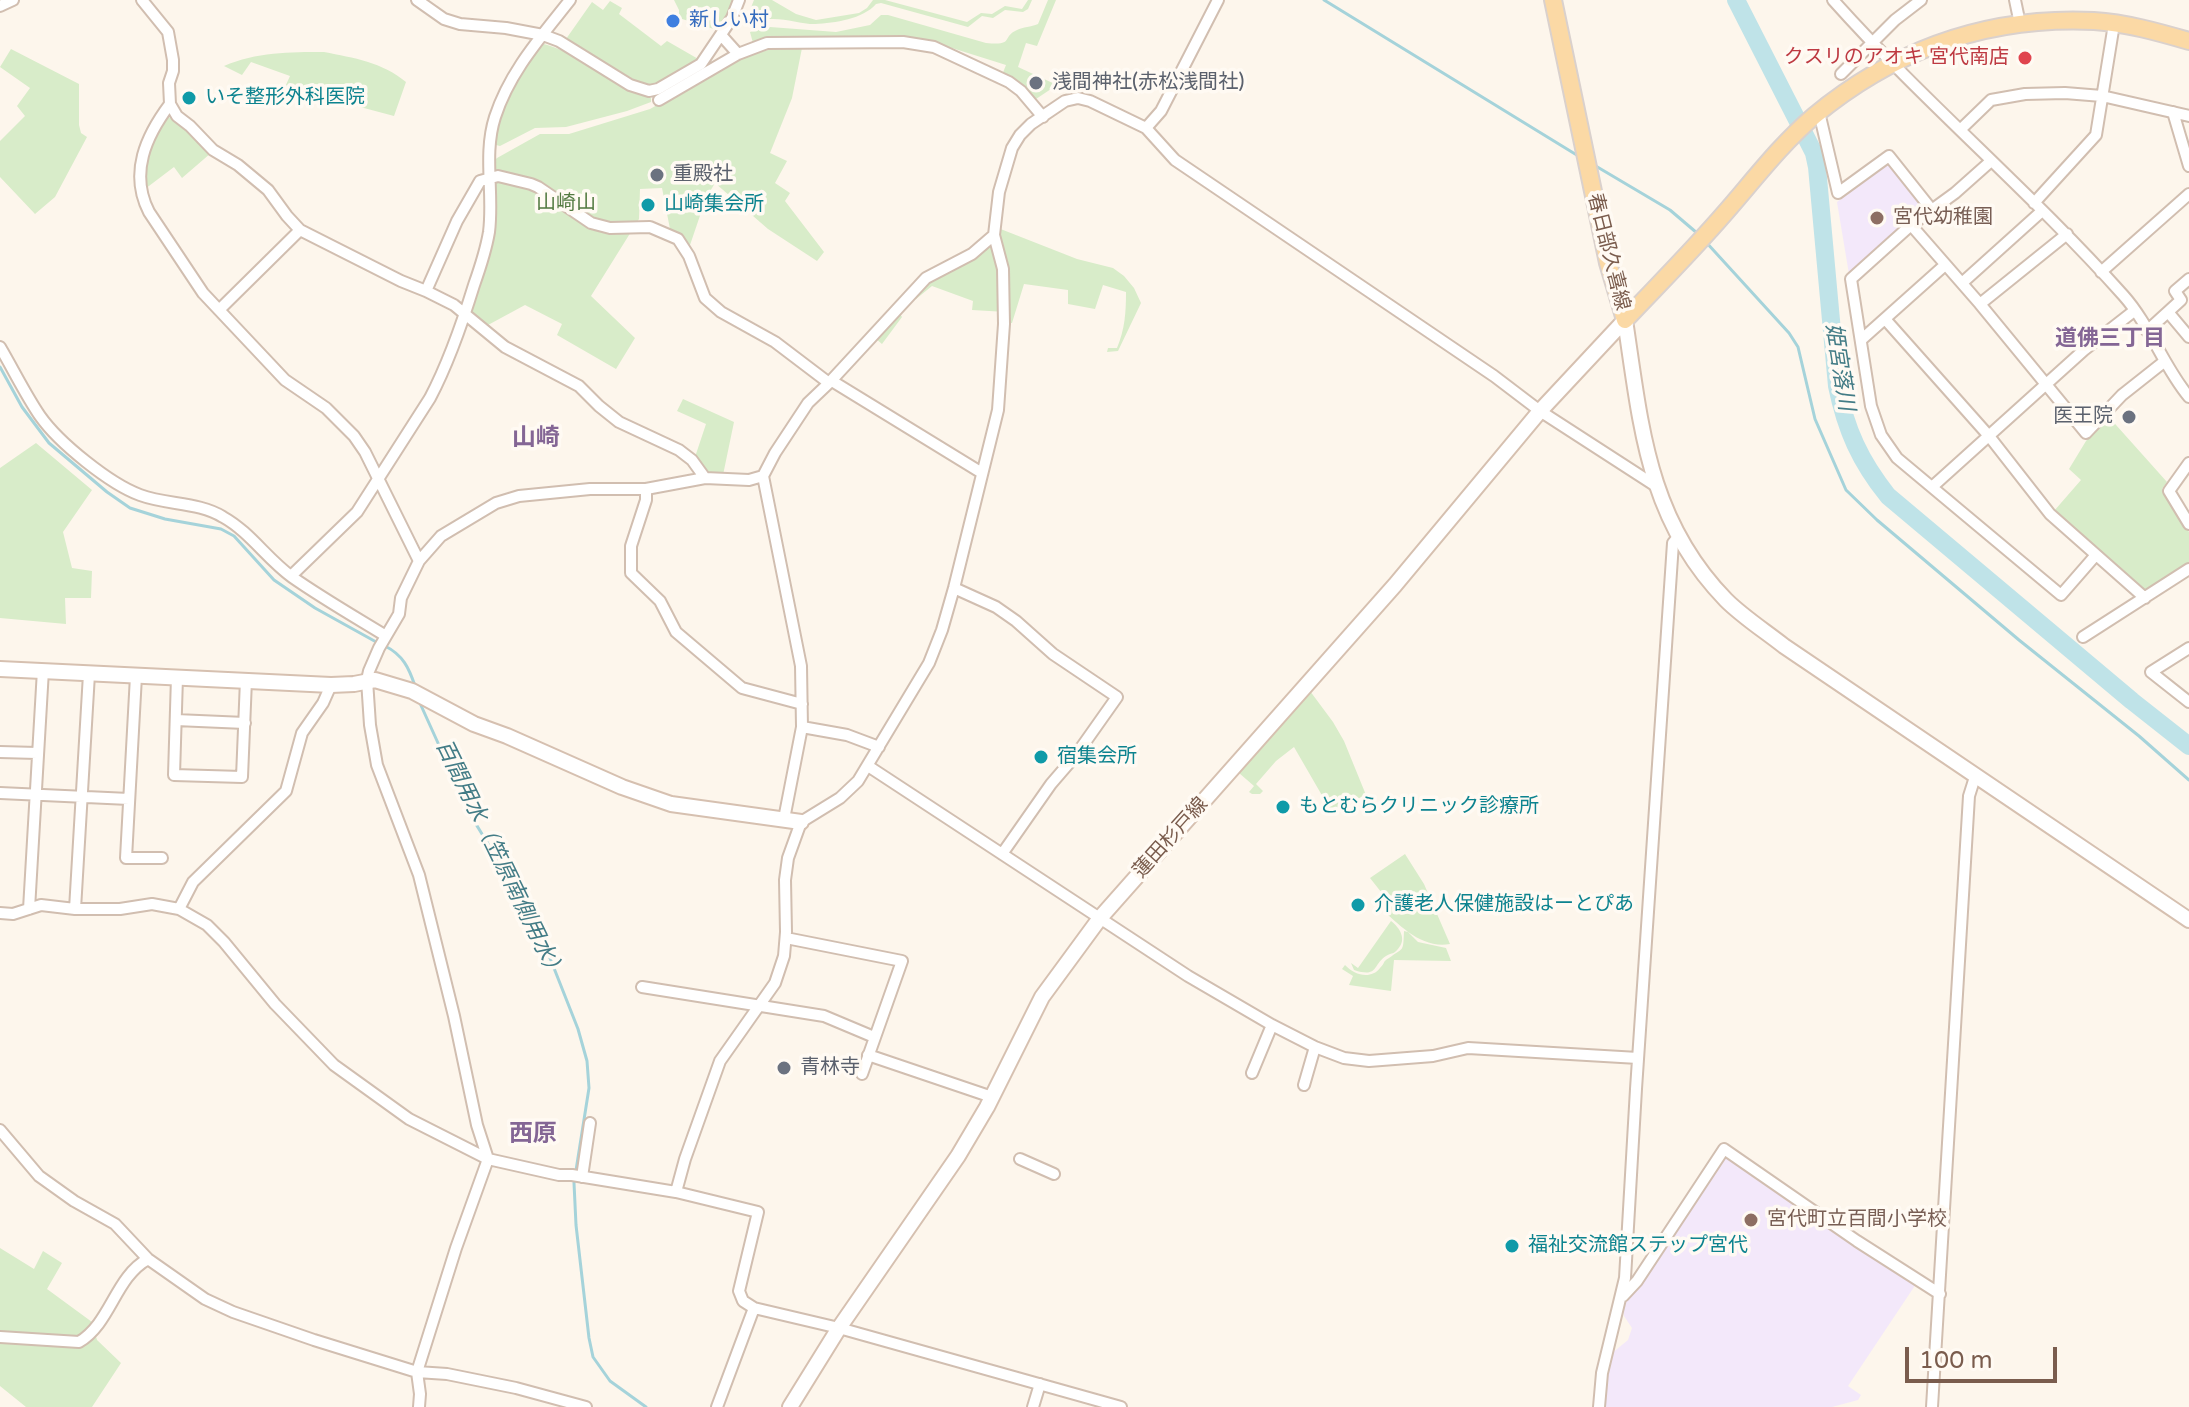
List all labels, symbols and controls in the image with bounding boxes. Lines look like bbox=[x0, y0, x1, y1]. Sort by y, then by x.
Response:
place label: 新しい村 bbox=[689, 9, 769, 33]
marker: 新しい村 bbox=[664, 12, 682, 30]
place label: クスリのアオキ 宮代南店 bbox=[1784, 46, 2009, 70]
marker: クスリのアオキ 宮代南店 bbox=[2016, 49, 2034, 67]
place label: 浅間神社(赤松浅間社) bbox=[1052, 71, 1244, 95]
marker: 浅間神社(赤松浅間社) bbox=[1027, 74, 1045, 92]
place label: いそ整形外科医院 bbox=[205, 86, 365, 110]
marker: いそ整形外科医院 bbox=[180, 89, 198, 107]
place label: 重殿社 bbox=[673, 163, 733, 187]
marker: 重殿社 bbox=[648, 166, 666, 184]
street label: 春日部久喜線 bbox=[1582, 191, 1634, 313]
park label: 山崎山 bbox=[536, 192, 596, 216]
place label: 山崎集会所 bbox=[664, 193, 764, 217]
marker: 山崎集会所 bbox=[639, 196, 657, 214]
place label: 宮代幼稚園 bbox=[1893, 206, 1993, 230]
marker: 宮代幼稚園 bbox=[1868, 209, 1886, 227]
water label: 姫宮落川 bbox=[1819, 321, 1859, 413]
district label: 道佛三丁目 bbox=[2055, 326, 2165, 352]
place label: 医王院 bbox=[2053, 405, 2113, 429]
marker: 医王院 bbox=[2120, 408, 2138, 426]
district label: 山崎 bbox=[512, 425, 560, 453]
water label: 百間用水（笠原南側用水） bbox=[429, 736, 569, 984]
place label: 宿集会所 bbox=[1057, 745, 1137, 769]
marker: 宿集会所 bbox=[1032, 748, 1050, 766]
street label: 蓮田杉戸線 bbox=[1129, 793, 1213, 883]
place label: もとむらクリニック診療所 bbox=[1299, 795, 1539, 819]
marker: もとむらクリニック診療所 bbox=[1274, 798, 1292, 816]
place label: 介護老人保健施設はーとぴあ bbox=[1374, 893, 1634, 917]
marker: 介護老人保健施設はーとぴあ bbox=[1349, 896, 1367, 914]
place label: 青林寺 bbox=[800, 1056, 860, 1080]
marker: 青林寺 bbox=[775, 1059, 793, 1077]
district label: 西原 bbox=[509, 1121, 557, 1149]
place label: 宮代町立百間小学校 bbox=[1767, 1208, 1947, 1232]
marker: 宮代町立百間小学校 bbox=[1742, 1211, 1760, 1229]
place label: 福祉交流館ステップ宮代 bbox=[1528, 1234, 1748, 1258]
marker: 福祉交流館ステップ宮代 bbox=[1503, 1237, 1521, 1255]
scale bar bbox=[1909, 1331, 2061, 1381]
text: 100 m bbox=[1919, 1346, 1993, 1375]

